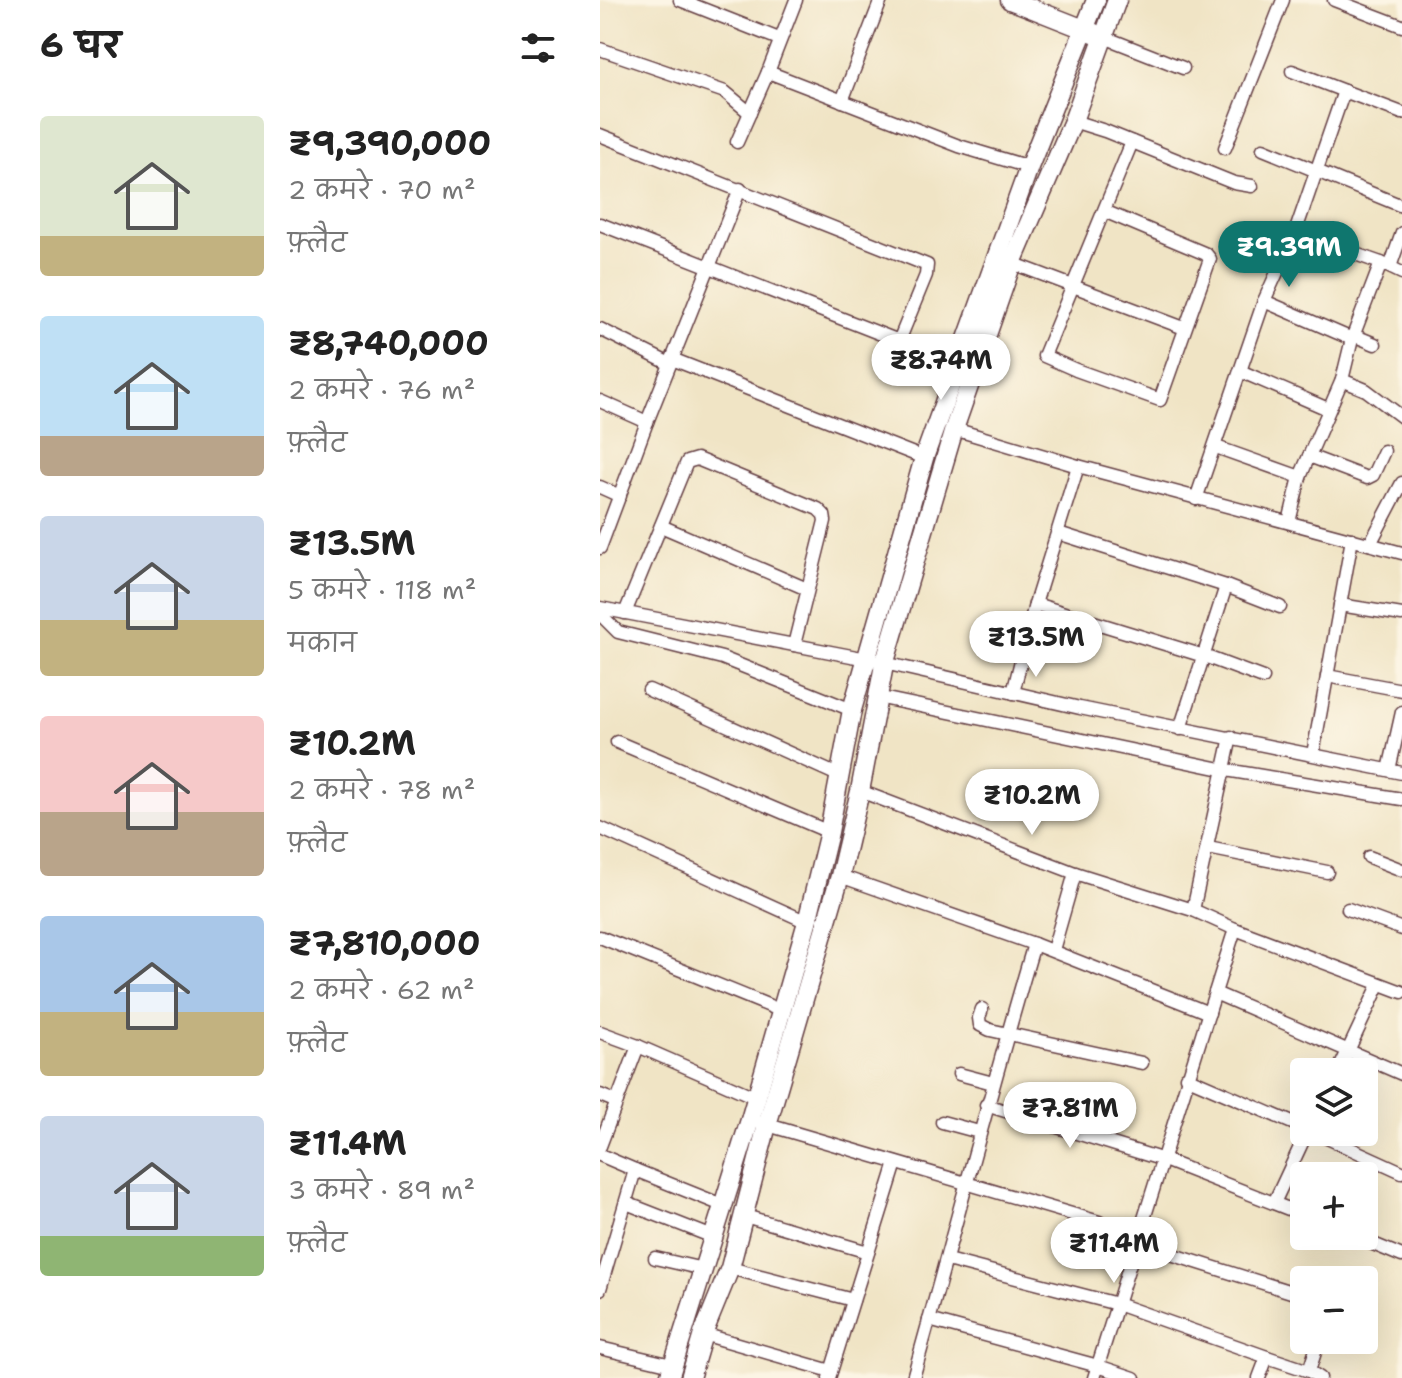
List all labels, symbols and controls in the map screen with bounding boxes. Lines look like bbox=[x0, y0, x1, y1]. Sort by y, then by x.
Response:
text: 6 घर bbox=[40, 22, 121, 68]
icon: filters bbox=[516, 26, 560, 70]
text: ₹9,390,000 bbox=[288, 120, 491, 166]
icon: home bbox=[104, 148, 200, 244]
text: 2 कमरे · 70 m² bbox=[288, 172, 476, 207]
pin: ₹9.39M bbox=[1224, 221, 1354, 289]
text: फ़्लैट bbox=[288, 225, 347, 260]
text: ₹9.39M bbox=[1236, 229, 1342, 264]
text: ₹8,740,000 bbox=[288, 320, 489, 366]
pin: ₹8.74M bbox=[876, 334, 1006, 402]
text: ₹8.74M bbox=[889, 342, 993, 377]
icon: home bbox=[104, 348, 200, 444]
text: 2 कमरे · 76 m² bbox=[288, 372, 475, 407]
text: फ़्लैट bbox=[288, 425, 347, 460]
text: ₹13.5M bbox=[288, 520, 415, 566]
icon: home bbox=[104, 548, 200, 644]
text: 5 कमरे · 118 m² bbox=[288, 572, 476, 607]
pin: ₹13.5M bbox=[971, 611, 1101, 679]
text: ₹13.5M bbox=[987, 619, 1085, 654]
text: मकान bbox=[288, 625, 357, 660]
text: ₹10.2M bbox=[288, 720, 416, 766]
icon: home bbox=[104, 748, 200, 844]
pin: ₹10.2M bbox=[967, 769, 1097, 837]
text: 2 कमरे · 78 m² bbox=[288, 772, 475, 807]
text: ₹10.2M bbox=[983, 777, 1081, 812]
text: फ़्लैट bbox=[288, 825, 347, 860]
text: ₹7,810,000 bbox=[288, 920, 480, 966]
icon: home bbox=[104, 948, 200, 1044]
text: 2 कमरे · 62 m² bbox=[288, 972, 475, 1007]
text: फ़्लैट bbox=[288, 1025, 347, 1060]
map controls bbox=[1290, 1058, 1378, 1354]
button: layers bbox=[1290, 1058, 1378, 1146]
pin: ₹7.81M bbox=[1005, 1082, 1135, 1150]
text: ₹7.81M bbox=[1021, 1090, 1119, 1125]
text: ₹11.4M bbox=[288, 1120, 407, 1166]
icon: home bbox=[104, 1148, 200, 1244]
button: + bbox=[1290, 1162, 1378, 1250]
text: 3 कमरे · 89 m² bbox=[288, 1172, 475, 1207]
pin: ₹11.4M bbox=[1049, 1217, 1179, 1285]
text: फ़्लैट bbox=[288, 1225, 347, 1260]
text: ₹11.4M bbox=[1069, 1225, 1159, 1260]
button: − bbox=[1290, 1266, 1378, 1354]

